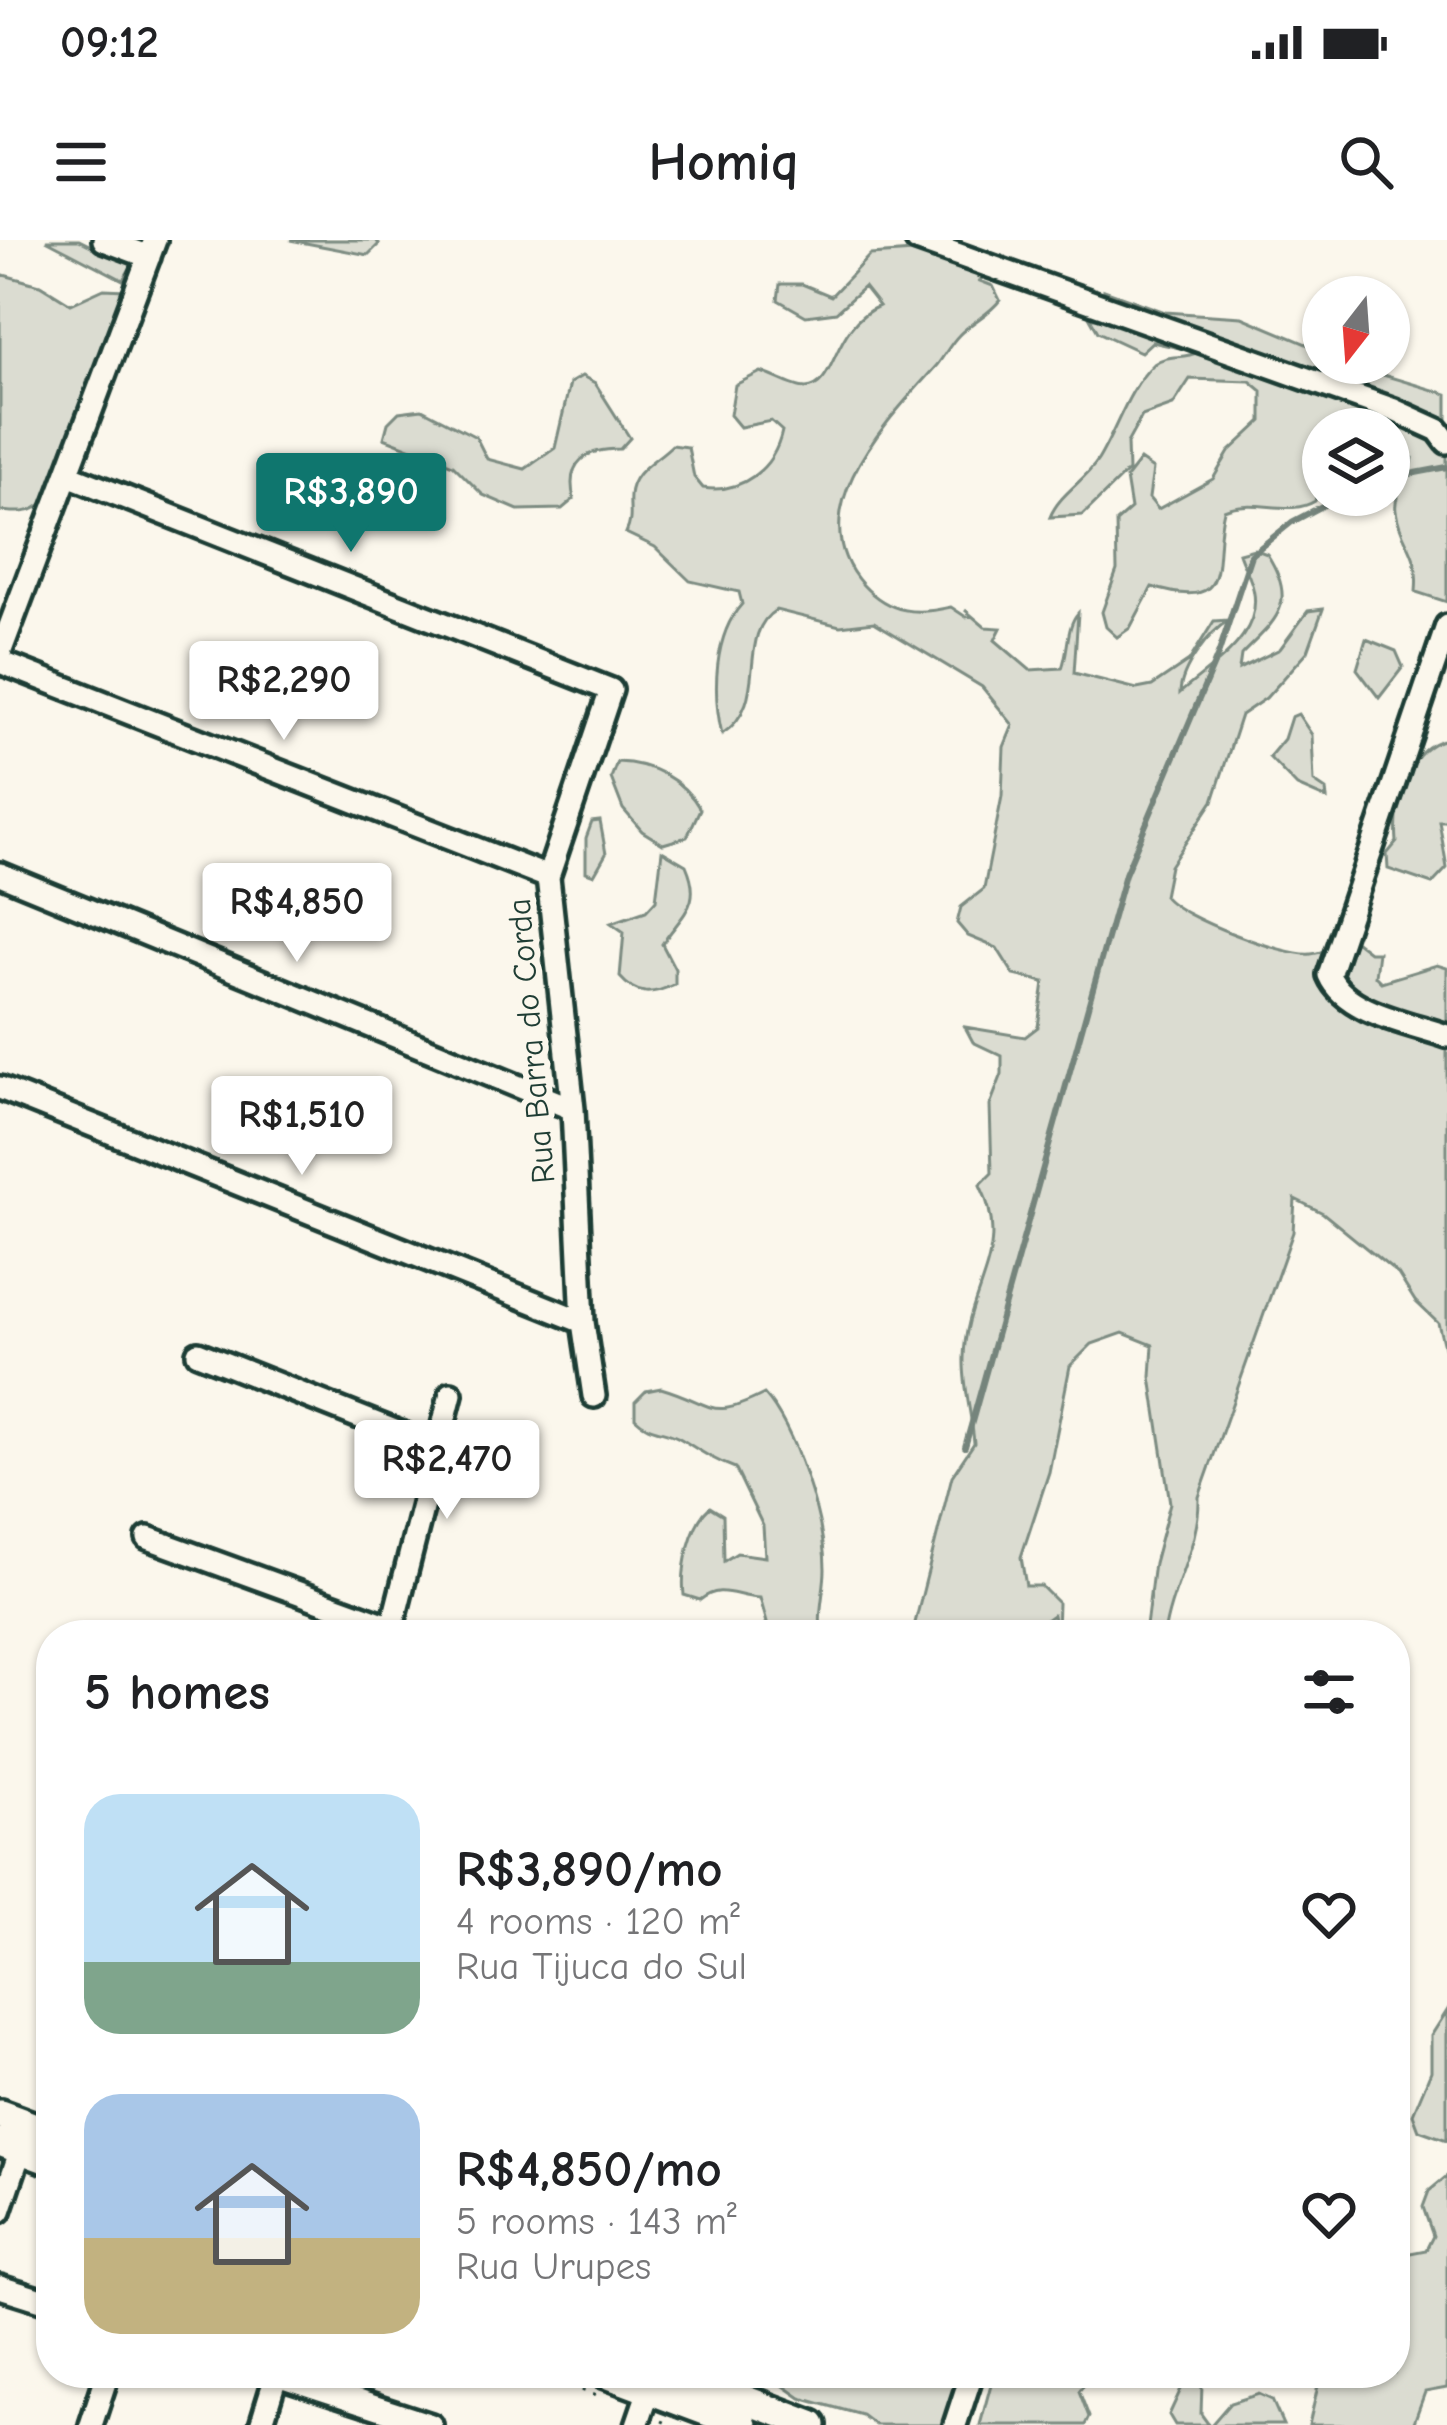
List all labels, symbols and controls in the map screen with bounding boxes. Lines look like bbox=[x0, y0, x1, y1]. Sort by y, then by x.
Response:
text: 09:12 bbox=[60, 16, 159, 68]
icon: menu bbox=[48, 129, 114, 195]
icon: search bbox=[1333, 129, 1399, 195]
text: Homiq bbox=[648, 131, 799, 194]
north arrow bbox=[1302, 276, 1410, 384]
map controls bbox=[1302, 276, 1410, 516]
button: layers bbox=[1302, 408, 1410, 516]
pin: R$3,890 bbox=[240, 453, 462, 555]
text: R$3,890 bbox=[283, 469, 419, 514]
pin: R$2,290 bbox=[173, 641, 395, 743]
text: R$2,290 bbox=[216, 657, 352, 702]
pin: R$4,850 bbox=[186, 863, 408, 965]
text: R$4,850 bbox=[230, 879, 364, 924]
street label: Rua Barra do Corda bbox=[500, 897, 562, 1185]
pin: R$1,510 bbox=[191, 1076, 413, 1178]
text: R$1,510 bbox=[238, 1092, 366, 1137]
pin: R$2,470 bbox=[336, 1420, 558, 1522]
text: R$2,470 bbox=[381, 1436, 513, 1481]
icon: filters bbox=[1296, 1659, 1362, 1725]
text: 5 homes bbox=[84, 1663, 270, 1722]
text: R$3,890/mo bbox=[456, 1840, 723, 1899]
icon: home bbox=[180, 1842, 324, 1986]
icon: heart bbox=[1296, 1881, 1362, 1947]
text: 4 rooms · 120 m² bbox=[456, 1899, 740, 1944]
text: Rua Tijuca do Sul bbox=[456, 1944, 747, 1989]
text: R$4,850/mo bbox=[456, 2140, 722, 2199]
icon: home bbox=[180, 2142, 324, 2286]
icon: heart bbox=[1296, 2181, 1362, 2247]
text: 5 rooms · 143 m² bbox=[456, 2199, 737, 2244]
text: Rua Urupes bbox=[456, 2244, 651, 2289]

